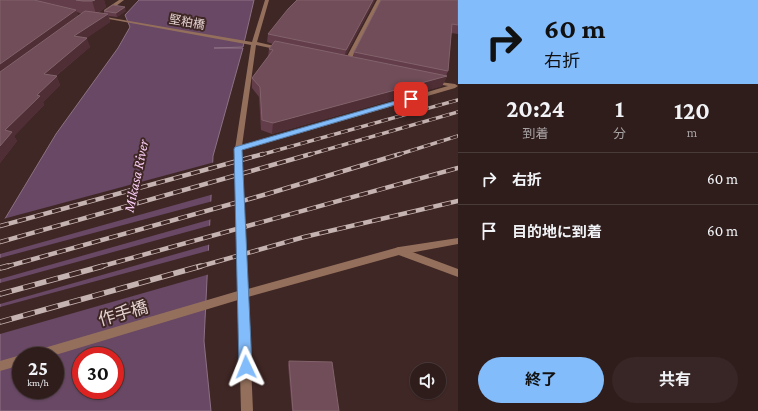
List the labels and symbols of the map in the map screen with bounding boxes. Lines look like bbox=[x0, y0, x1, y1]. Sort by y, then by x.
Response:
street label: 堅粕橋 bbox=[168, 12, 206, 32]
pin bbox=[394, 82, 428, 116]
water label: Mikasa River bbox=[120, 137, 152, 215]
street label: 作手橋 bbox=[96, 297, 150, 330]
position arrow bbox=[225, 346, 267, 388]
speed limit sign: 30 bbox=[72, 347, 124, 399]

